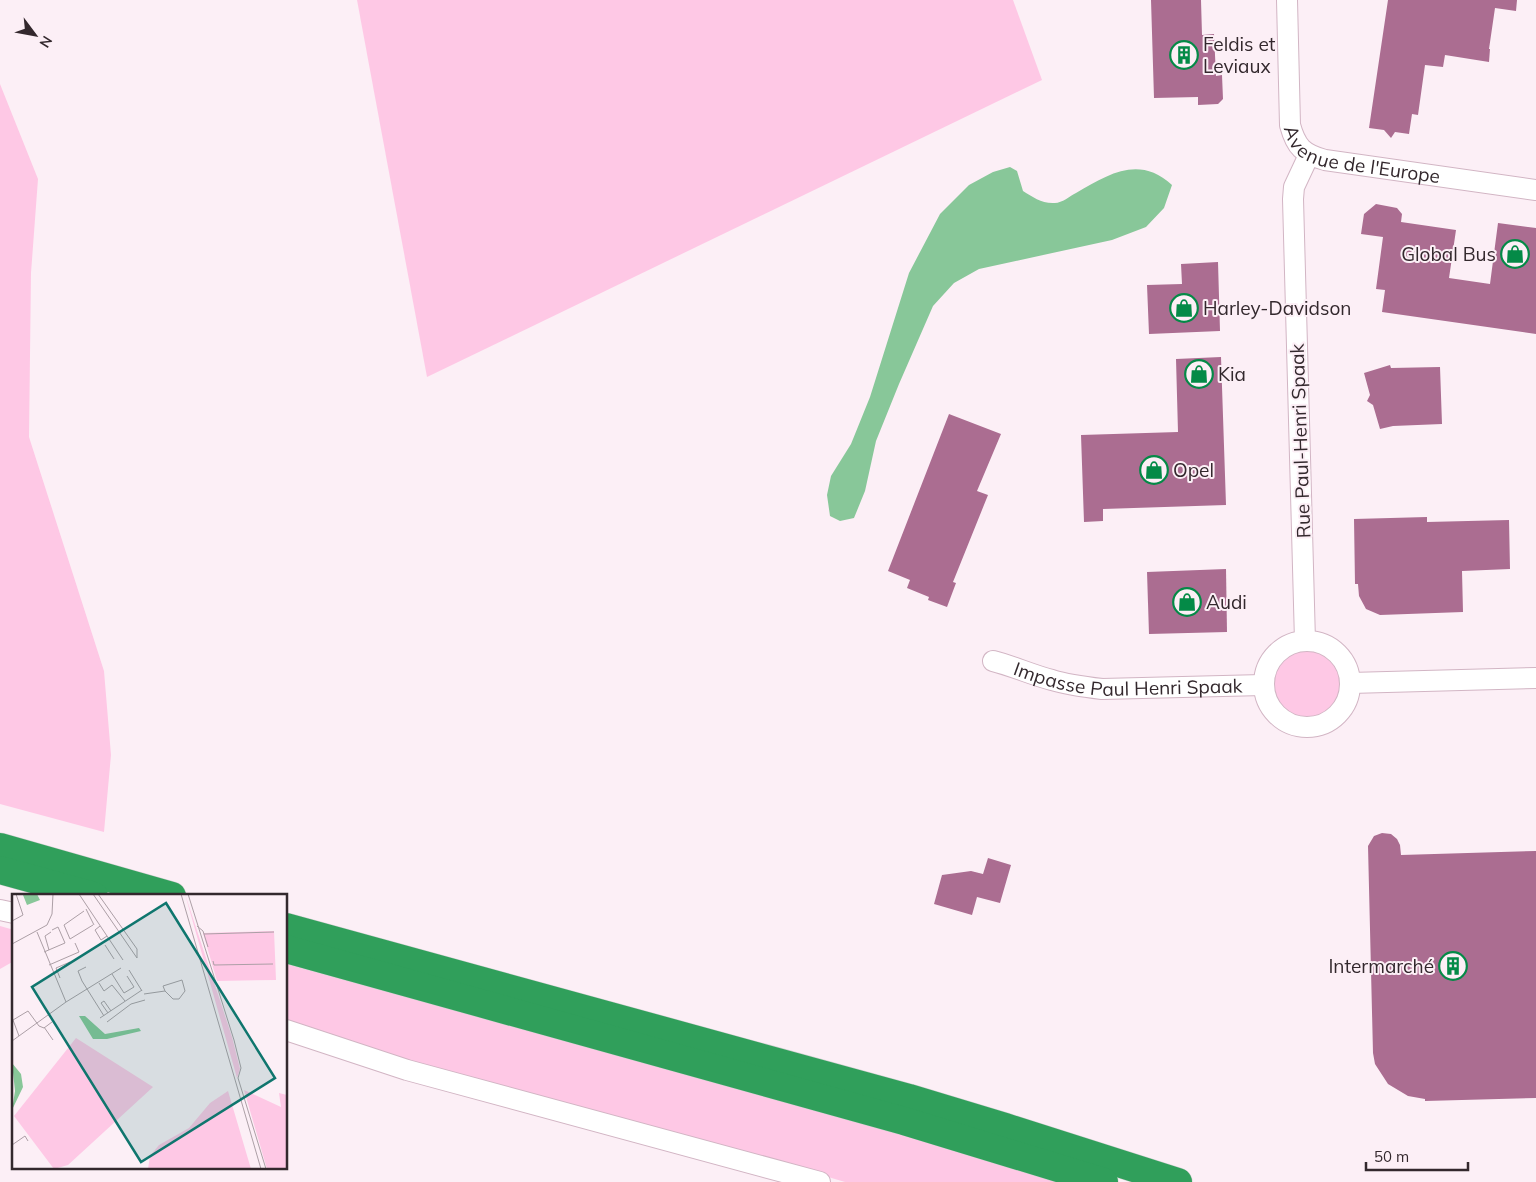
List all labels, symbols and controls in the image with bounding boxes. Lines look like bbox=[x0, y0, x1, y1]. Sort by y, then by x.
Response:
north arrow bbox=[10, 10, 60, 60]
place label: Feldis et Leviaux bbox=[1203, 32, 1276, 78]
text: N bbox=[36, 33, 56, 51]
building icon: Feldis et Leviaux bbox=[1169, 40, 1199, 70]
street label: Avenue de l'Europe bbox=[1279, 122, 1442, 188]
shop icon: Global Bus bbox=[1500, 239, 1530, 269]
place label: Global Bus bbox=[1401, 242, 1496, 266]
shop icon: Harley-Davidson bbox=[1169, 293, 1199, 323]
place label: Harley-Davidson bbox=[1203, 296, 1351, 320]
street label: Rue Paul-Henri Spaak bbox=[1285, 343, 1315, 539]
shop icon: Kia bbox=[1184, 359, 1214, 389]
place label: Kia bbox=[1218, 362, 1246, 386]
shop icon: Opel bbox=[1139, 455, 1169, 485]
place label: Opel bbox=[1173, 458, 1214, 482]
shop icon: Audi bbox=[1172, 587, 1202, 617]
place label: Audi bbox=[1206, 590, 1247, 614]
street label: Impasse Paul Henri Spaak bbox=[1011, 656, 1243, 701]
inset map bbox=[12, 894, 288, 1170]
building icon: Intermarché bbox=[1438, 951, 1468, 981]
place label: Intermarché bbox=[1328, 954, 1434, 978]
scale bar bbox=[1366, 1140, 1468, 1172]
text: 50 m bbox=[1374, 1147, 1409, 1166]

